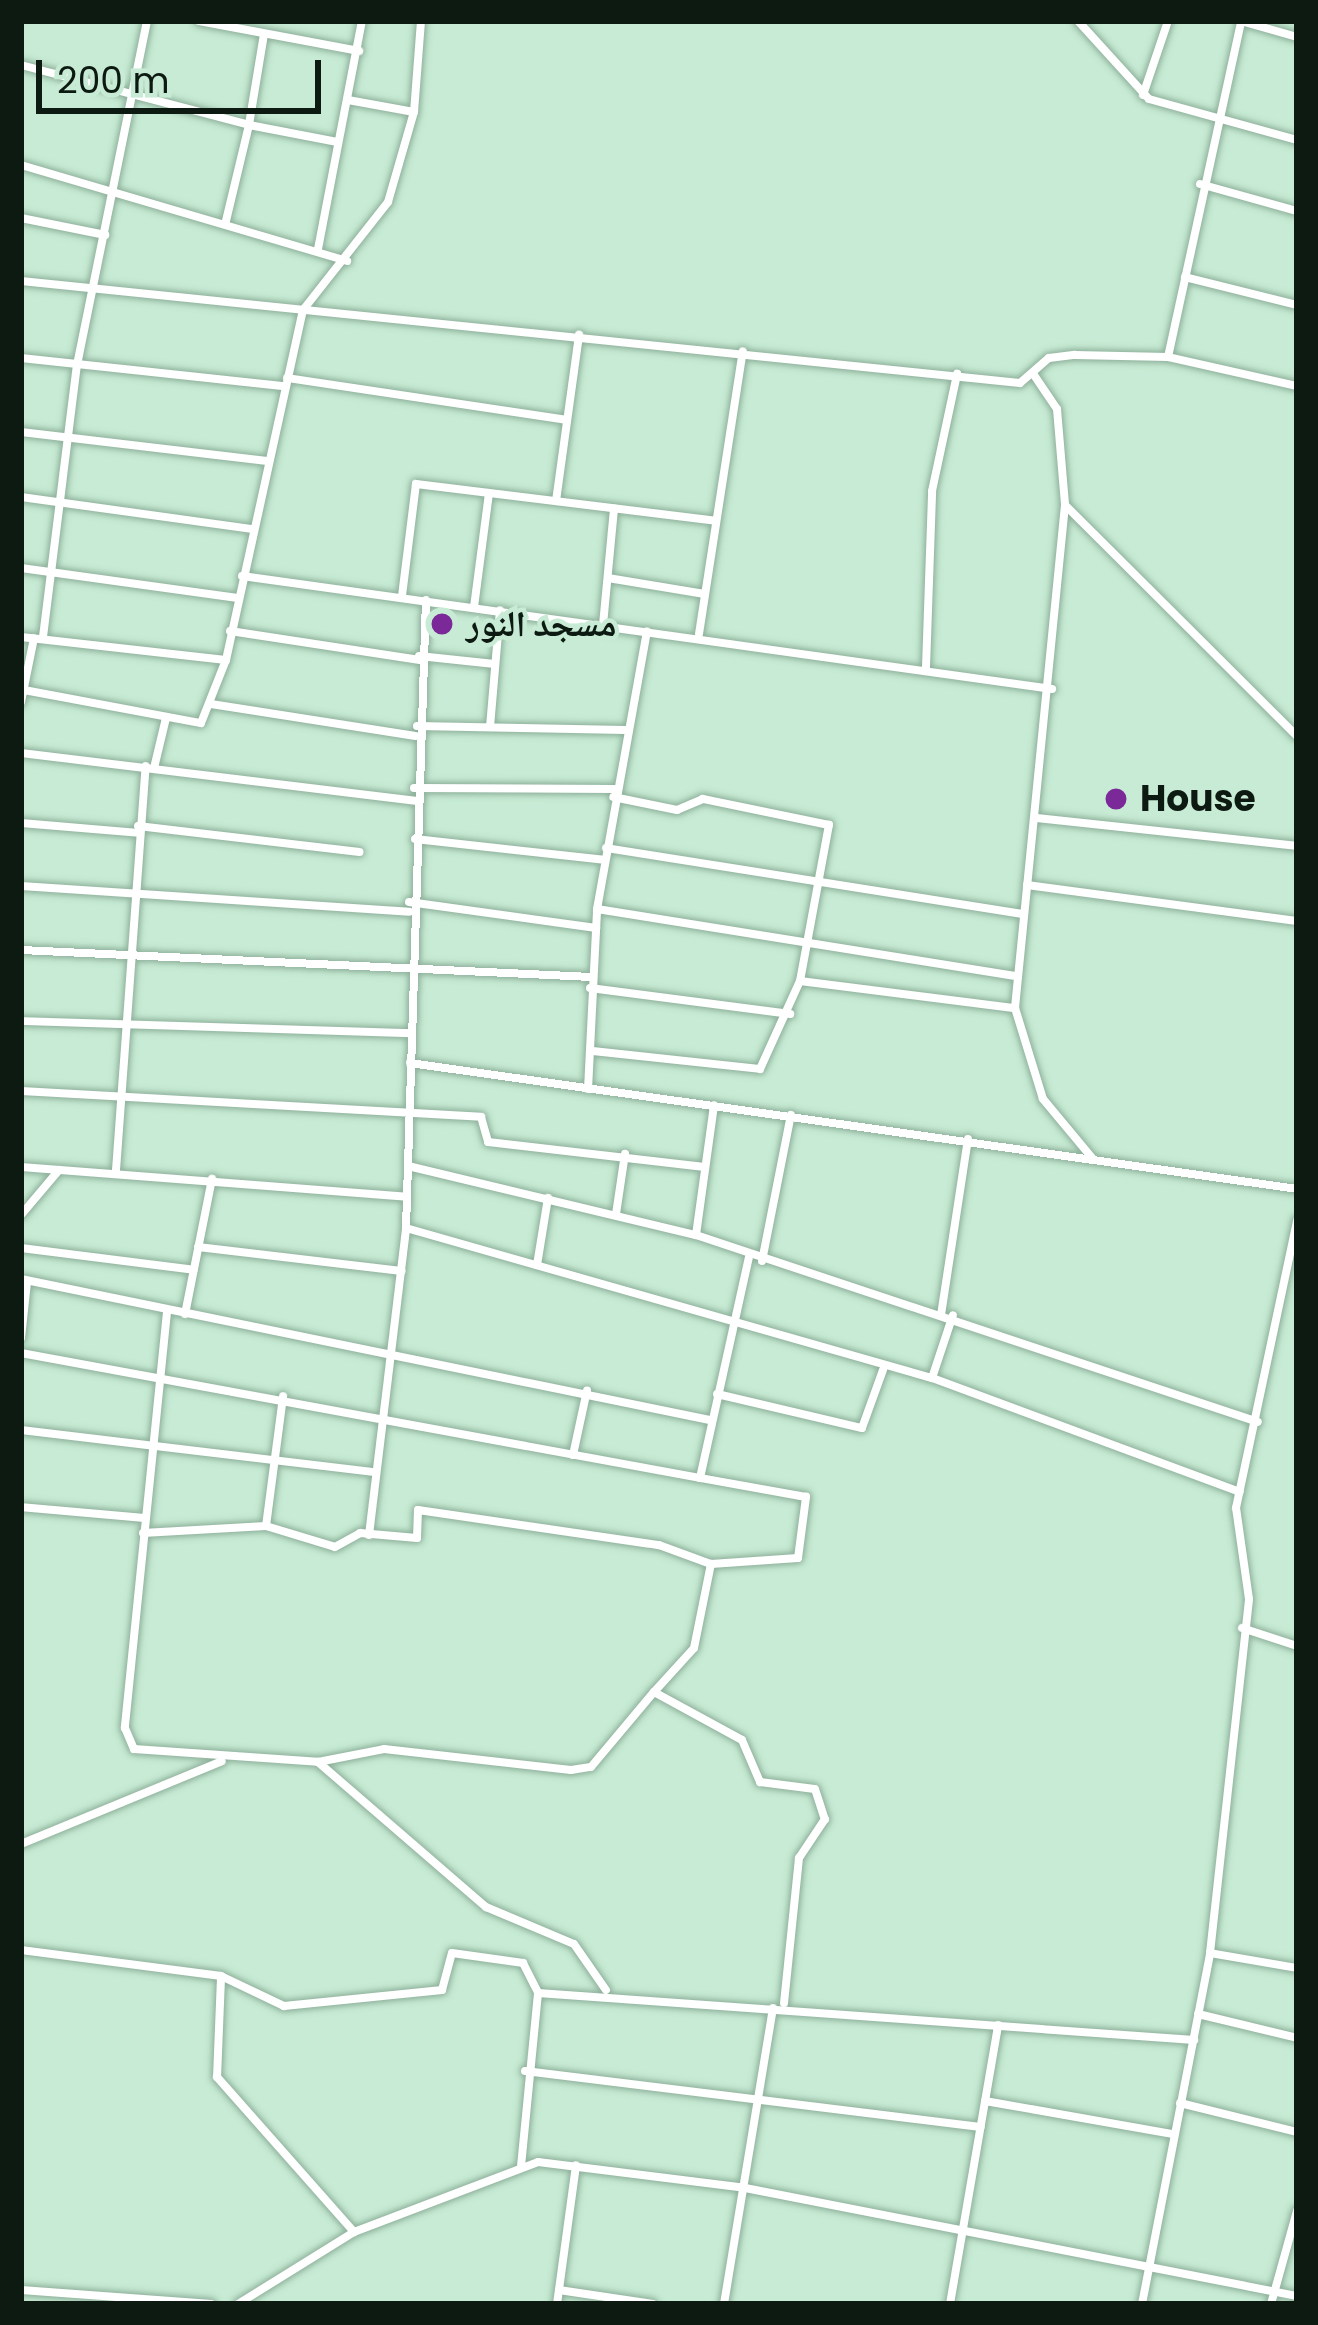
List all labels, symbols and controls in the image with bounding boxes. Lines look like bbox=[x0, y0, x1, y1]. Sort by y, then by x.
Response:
scale bar bbox=[42, 36, 327, 110]
text: 200 m bbox=[57, 55, 170, 106]
place label: مسجد النور bbox=[466, 602, 617, 646]
marker: مسجد النور bbox=[429, 611, 455, 637]
place label: House bbox=[1140, 777, 1256, 821]
marker: House bbox=[1103, 786, 1129, 812]

